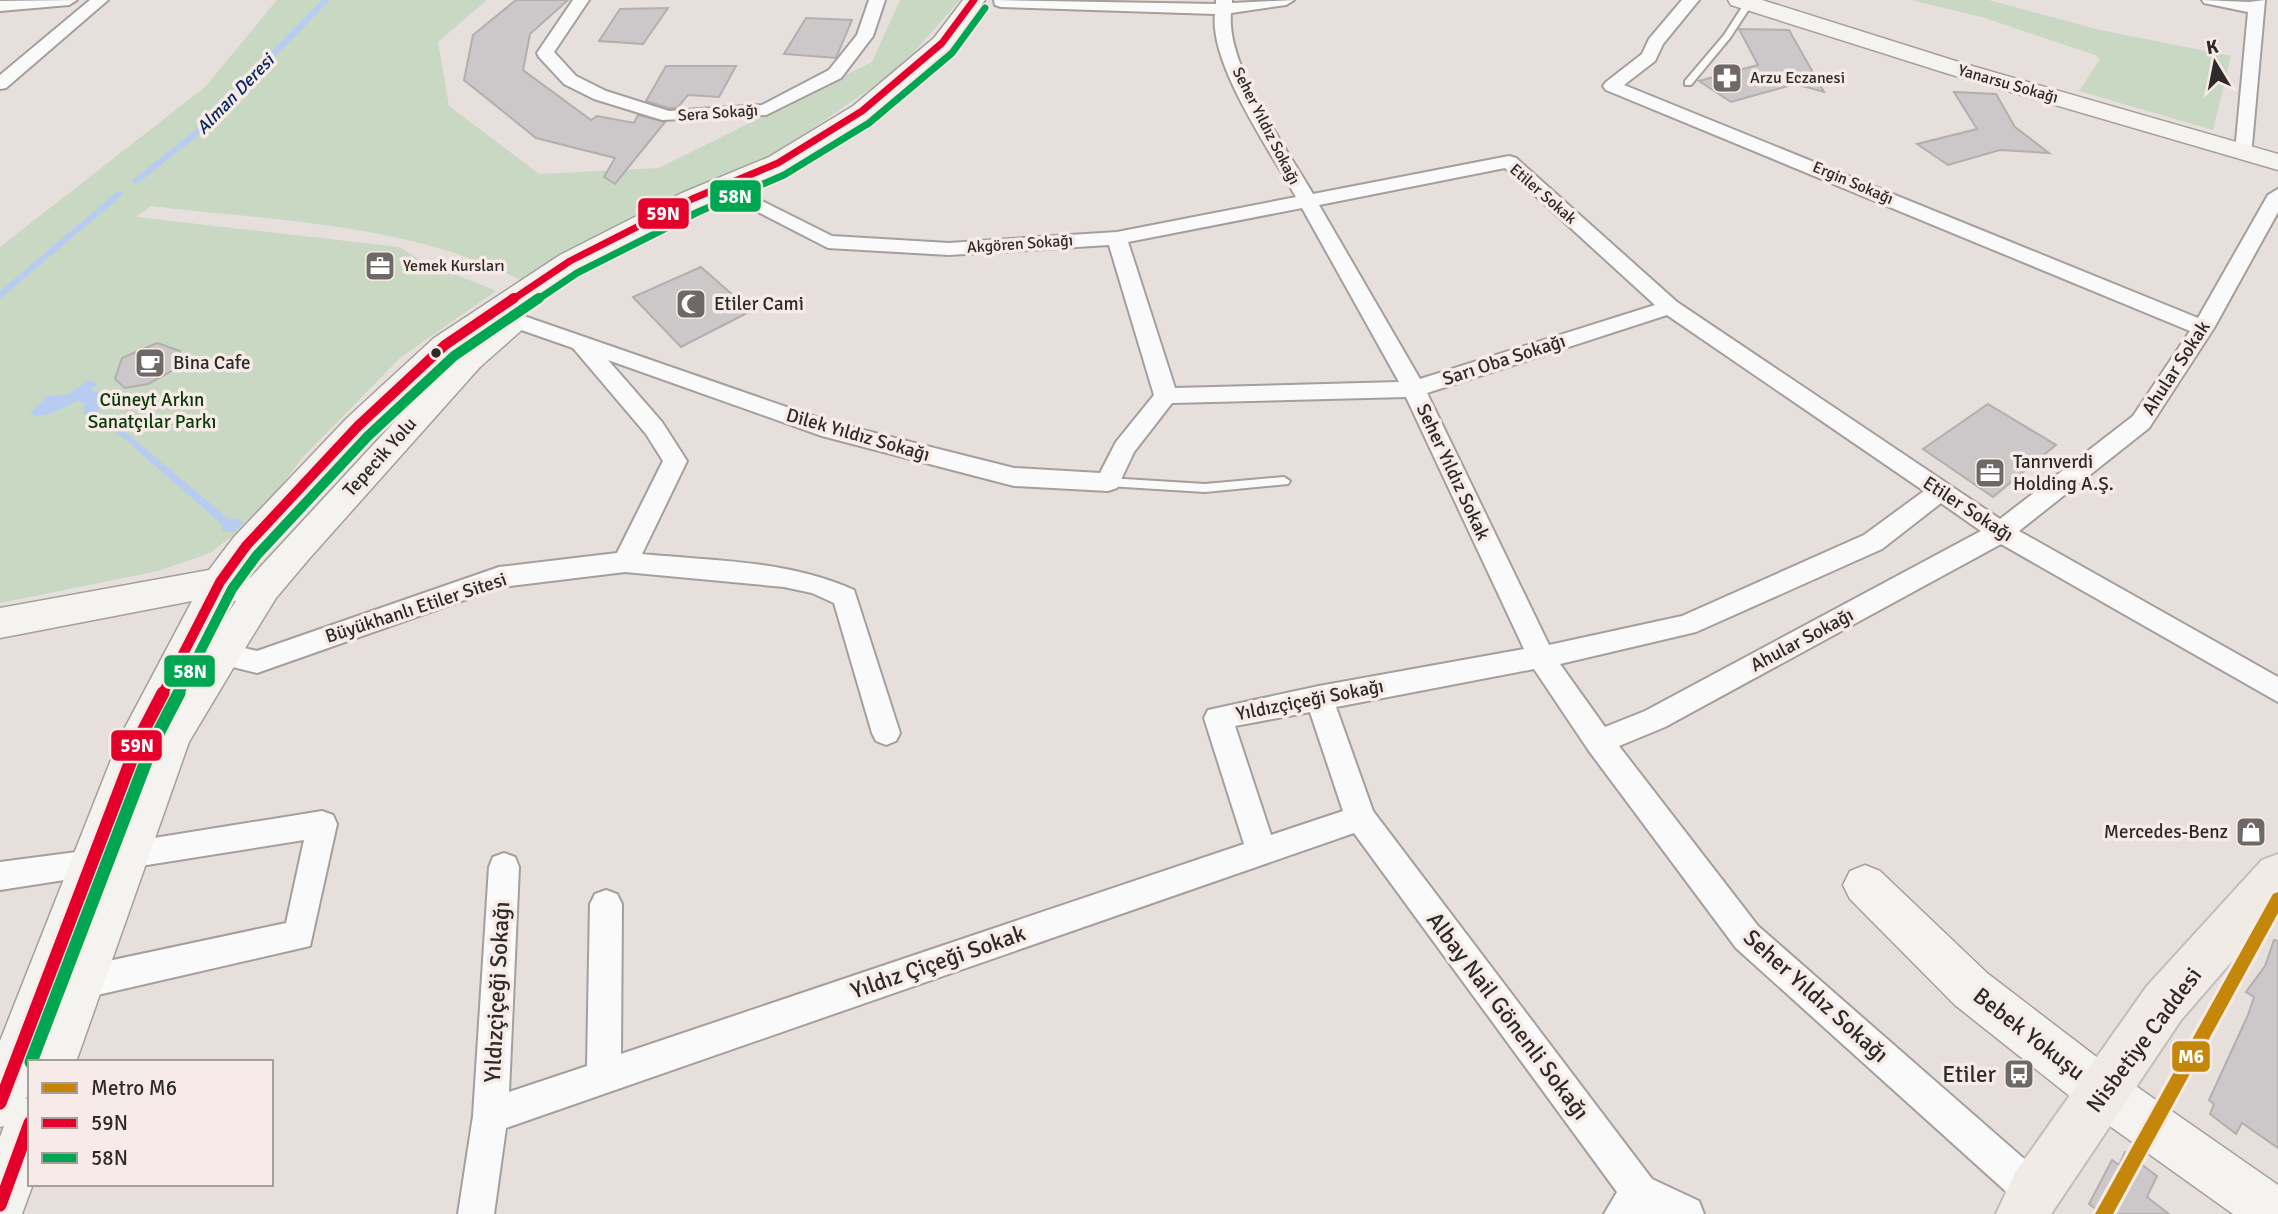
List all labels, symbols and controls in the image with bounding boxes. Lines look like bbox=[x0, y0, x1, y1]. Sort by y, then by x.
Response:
north arrow bbox=[2180, 28, 2250, 98]
text: K bbox=[2204, 34, 2220, 60]
water label: Alman Deresi bbox=[192, 48, 280, 138]
street label: Yanarsu Sokağı bbox=[1955, 60, 2061, 108]
pharmacy icon: Arzu Eczanesi bbox=[1710, 61, 1744, 95]
street label: Seher Yıldız Sokağı bbox=[1228, 64, 1304, 188]
place label: Arzu Eczanesi bbox=[1750, 68, 1845, 88]
street label: Sera Sokağı bbox=[677, 100, 759, 126]
street label: Ergin Sokağı bbox=[1810, 157, 1896, 209]
street label: Etiler Sokak bbox=[1505, 159, 1581, 229]
line badge: 58N bbox=[709, 179, 762, 213]
text: 58N bbox=[718, 185, 752, 209]
line badge: 59N bbox=[637, 197, 690, 230]
text: 59N bbox=[646, 202, 680, 226]
street label: Akgören Sokağı bbox=[966, 230, 1074, 258]
office icon: Yemek Kursları bbox=[363, 249, 397, 283]
place label: Yemek Kursları bbox=[403, 256, 505, 276]
mosque icon: Etiler Cami bbox=[674, 287, 708, 321]
place label: Etiler Cami bbox=[714, 292, 804, 316]
street label: Ahular Sokak bbox=[2137, 316, 2216, 420]
street label: Sarı Oba Sokağı bbox=[1439, 329, 1569, 391]
cafe icon: Bina Cafe bbox=[133, 346, 167, 380]
unlabelled marker bbox=[429, 346, 443, 360]
place label: Bina Cafe bbox=[173, 351, 251, 375]
park label: Cüneyt Arkın Sanatçılar Parkı bbox=[88, 388, 216, 434]
street label: Seher Yıldız Sokak bbox=[1411, 400, 1495, 544]
street label: Dilek Yıldız Sokağı bbox=[783, 403, 933, 467]
street label: Tepecik Yolu bbox=[338, 412, 422, 502]
place label: Tanrıverdi Holding A.Ş. bbox=[2013, 450, 2114, 496]
office icon: Tanrıverdi Holding A.Ş. bbox=[1973, 456, 2007, 490]
street label: Etiler Sokağı bbox=[1918, 471, 2018, 547]
street label: Büyükhanlı Etiler Sitesi bbox=[322, 567, 510, 649]
street label: Ahular Sokağı bbox=[1746, 603, 1858, 677]
line badge: 58N bbox=[163, 654, 216, 688]
text: 58N bbox=[173, 660, 207, 684]
street label: Yıldızçiçeği Sokağı bbox=[1234, 674, 1386, 726]
line badge: 59N bbox=[110, 729, 163, 762]
text: 59N bbox=[120, 734, 154, 758]
shop icon: Mercedes-Benz bbox=[2234, 815, 2268, 849]
place label: Mercedes-Benz bbox=[2104, 820, 2228, 844]
street label: Yıldızçiçeği Sokağı bbox=[478, 901, 516, 1083]
street label: Albay Nail Gönenli Sokağı bbox=[1420, 906, 1596, 1126]
street label: Yıldız Çiçeği Sokak bbox=[847, 918, 1030, 1005]
street label: Seher Yıldız Sokağı bbox=[1737, 923, 1895, 1069]
street label: Nisbetiye Caddesi bbox=[2080, 962, 2208, 1118]
street label: Bebek Yokuşu bbox=[1967, 981, 2091, 1087]
line badge: M6 bbox=[2171, 1040, 2211, 1073]
text: M6 bbox=[2178, 1045, 2204, 1069]
bus stop icon: Etiler bbox=[2002, 1057, 2036, 1091]
legend bbox=[28, 1060, 273, 1186]
place label: Etiler bbox=[1942, 1060, 1997, 1089]
text: Metro M6 bbox=[91, 1075, 177, 1101]
text: 59N bbox=[91, 1110, 128, 1136]
text: 58N bbox=[91, 1145, 128, 1171]

